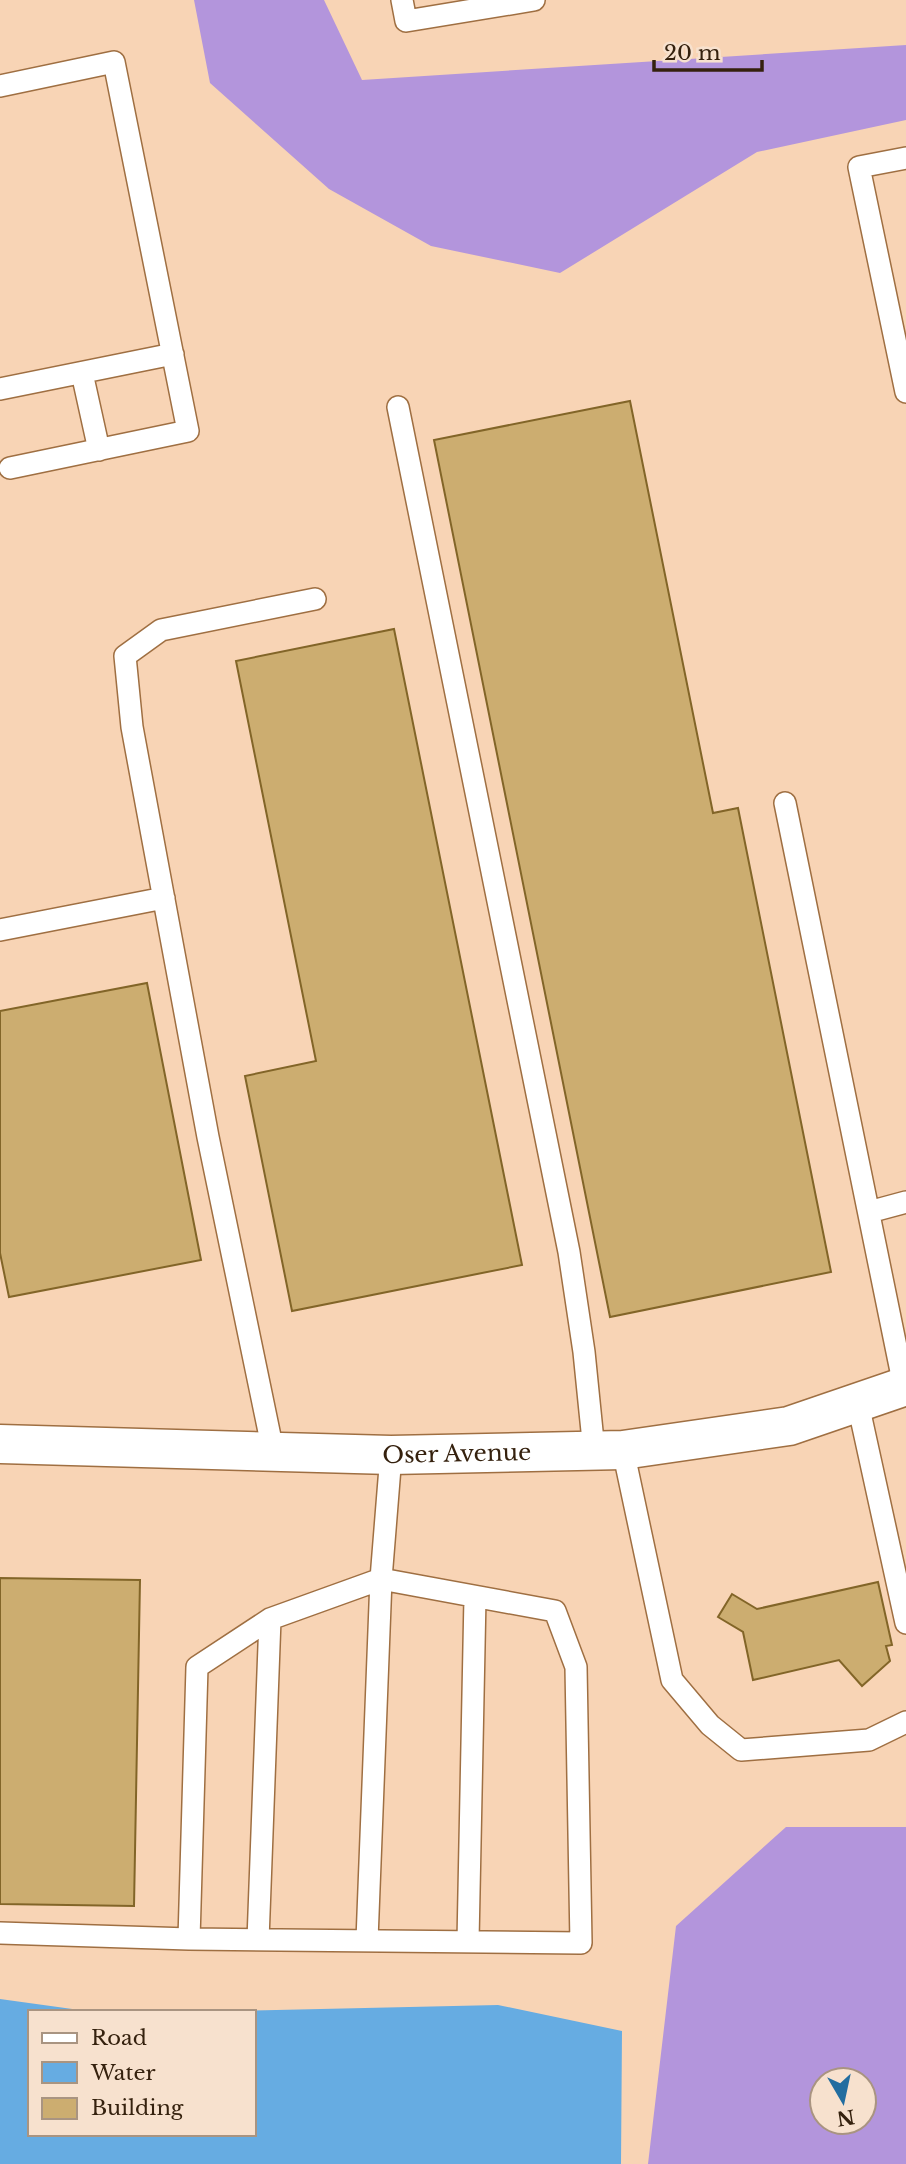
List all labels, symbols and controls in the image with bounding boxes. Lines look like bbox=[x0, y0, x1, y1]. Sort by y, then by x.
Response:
scale bar bbox=[654, 28, 762, 72]
text: 20 m bbox=[664, 40, 721, 66]
street label: Oser Avenue bbox=[382, 1438, 532, 1469]
legend bbox=[28, 2010, 256, 2136]
text: Road bbox=[91, 2025, 147, 2051]
text: Water bbox=[90, 2060, 155, 2086]
north arrow bbox=[808, 2066, 878, 2136]
text: Building bbox=[91, 2095, 184, 2121]
text: N bbox=[835, 2105, 856, 2130]

